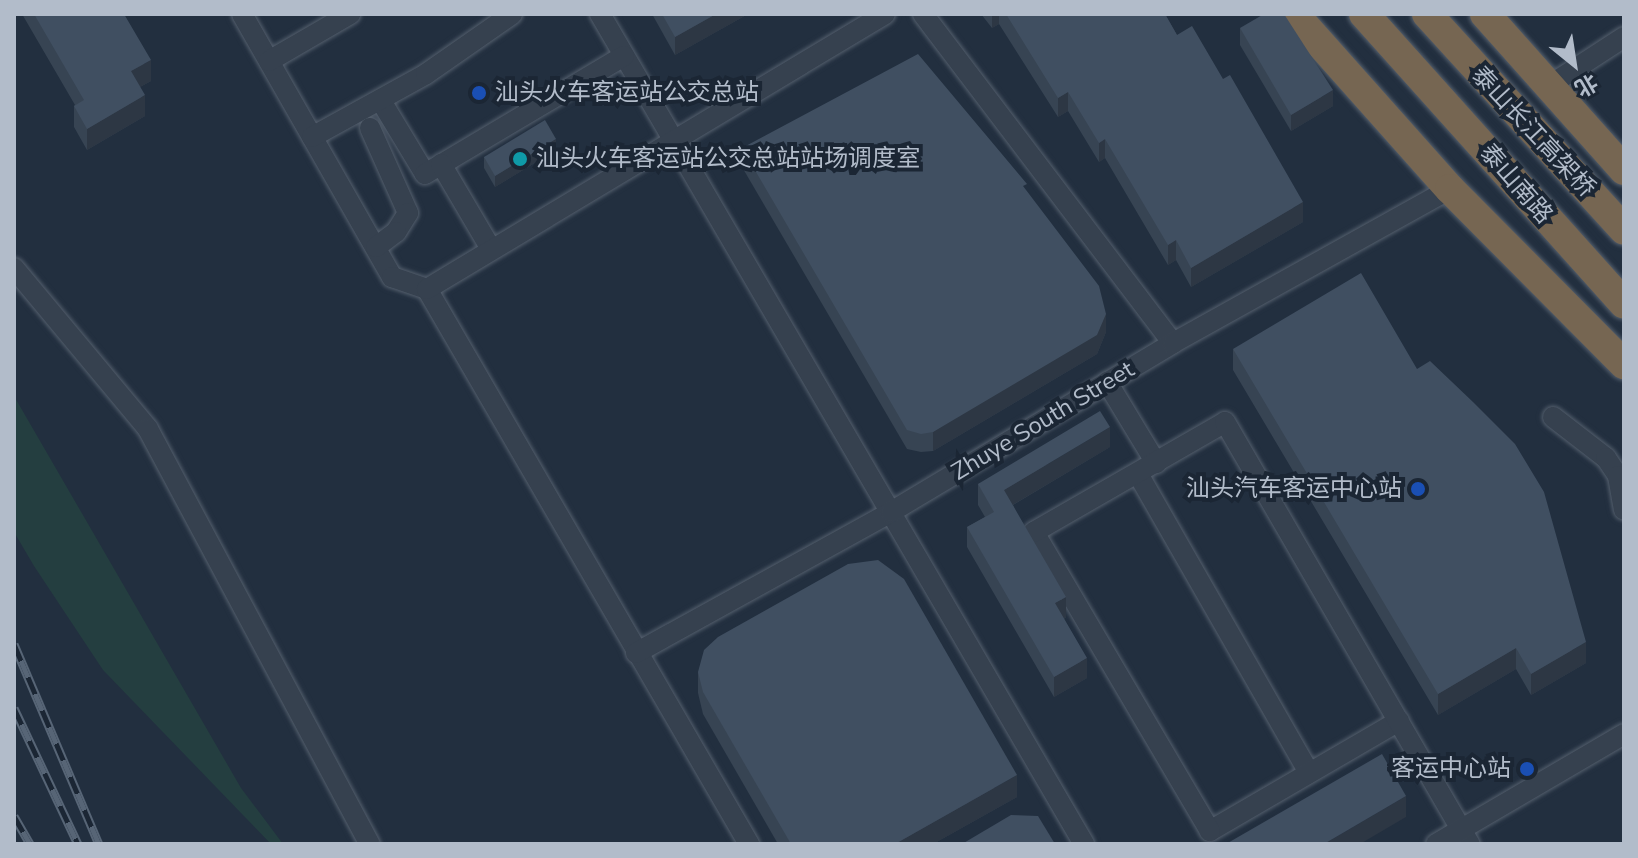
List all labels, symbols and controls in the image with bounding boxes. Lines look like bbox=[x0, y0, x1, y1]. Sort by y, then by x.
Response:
north arrow bbox=[1534, 24, 1614, 104]
street label: 泰山长江高架桥 bbox=[1465, 61, 1601, 203]
text: 北 bbox=[1569, 66, 1603, 103]
place label: 汕头火车客运站公交总站 bbox=[495, 79, 759, 107]
marker: 汕头火车客运站公交总站 bbox=[470, 84, 488, 102]
street label: 泰山南路 bbox=[1474, 138, 1558, 230]
place label: 汕头火车客运站公交总站站场调度室 bbox=[536, 145, 920, 173]
marker: 汕头火车客运站公交总站站场调度室 bbox=[511, 150, 529, 168]
street label: Zhuye South Street bbox=[947, 355, 1139, 487]
place label: 汕头汽车客运中心站 bbox=[1186, 475, 1402, 503]
marker: 汕头汽车客运中心站 bbox=[1409, 480, 1427, 498]
place label: 客运中心站 bbox=[1391, 755, 1511, 783]
marker: 客运中心站 bbox=[1518, 760, 1536, 778]

